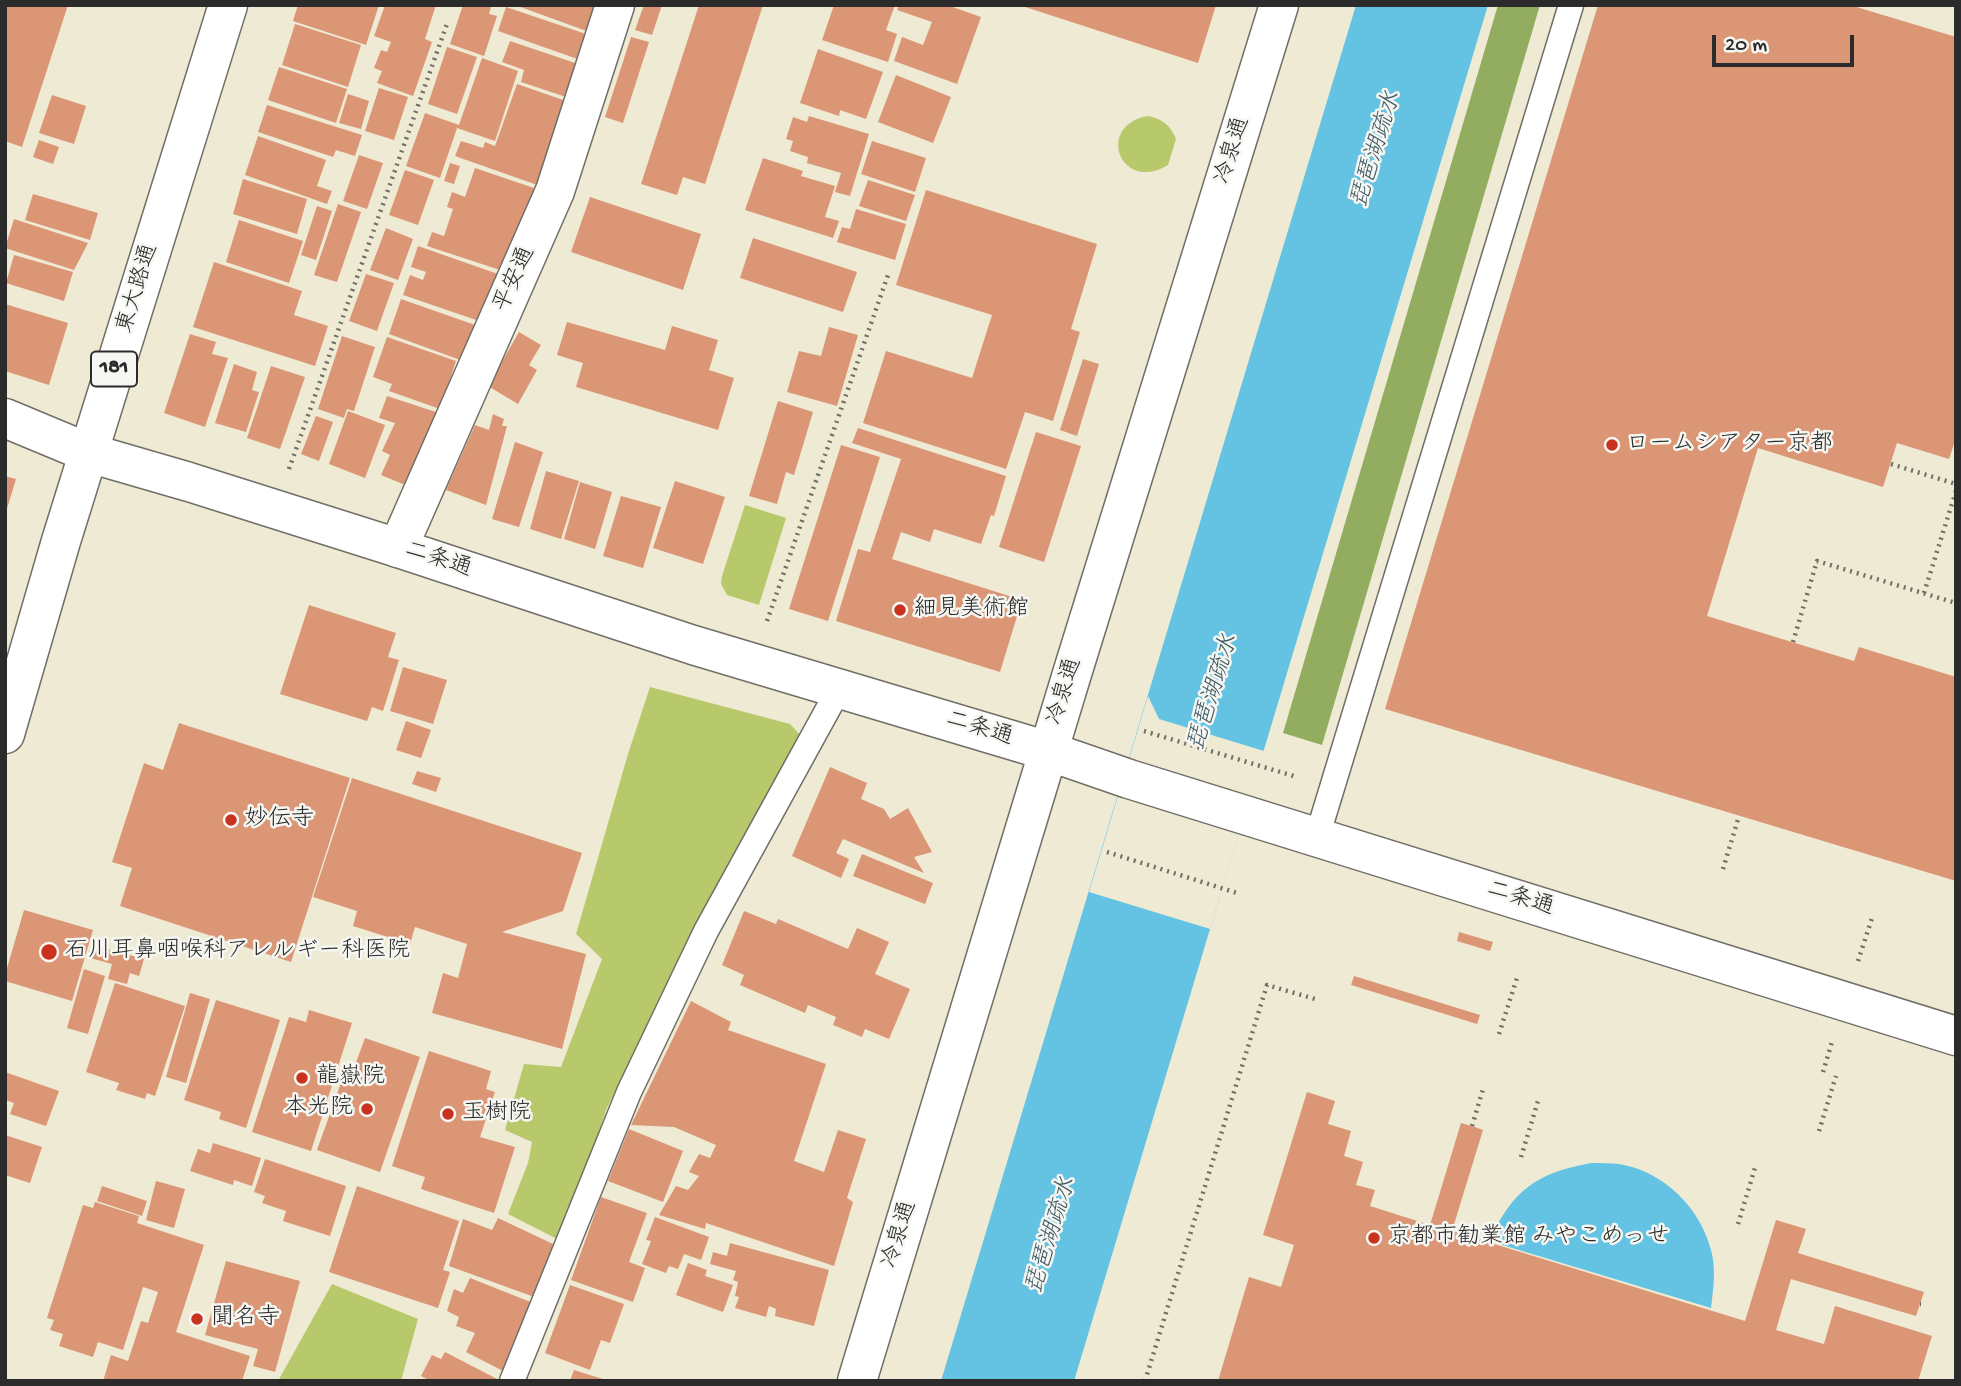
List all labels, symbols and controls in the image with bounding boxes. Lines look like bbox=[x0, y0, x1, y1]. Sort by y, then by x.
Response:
scale bar bbox=[1716, 21, 1858, 65]
text: 20 m bbox=[1725, 34, 1767, 59]
water label: 琵琶湖疏水 bbox=[1347, 88, 1409, 212]
street label: 冷泉通 bbox=[1211, 114, 1257, 188]
street label: 東大路通 bbox=[112, 241, 166, 337]
street label: 平安通 bbox=[489, 243, 543, 317]
road number: 181 bbox=[91, 352, 137, 386]
place label: ロームシアター京都 bbox=[1626, 431, 1833, 459]
marker: ロームシアター京都 bbox=[1604, 437, 1620, 453]
street label: 二条通 bbox=[401, 537, 475, 585]
place label: 細見美術館 bbox=[914, 596, 1029, 624]
marker: 細見美術館 bbox=[892, 602, 908, 618]
water label: 琵琶湖疏水 bbox=[1184, 631, 1246, 755]
street label: 冷泉通 bbox=[1043, 655, 1089, 729]
street label: 二条通 bbox=[942, 707, 1016, 753]
place label: 妙伝寺 bbox=[245, 806, 314, 834]
marker: 妙伝寺 bbox=[223, 812, 239, 828]
street label: 二条通 bbox=[1483, 877, 1557, 923]
place label: 石川耳鼻咽喉科アレルギー科医院 bbox=[65, 938, 410, 966]
marker: 石川耳鼻咽喉科アレルギー科医院 bbox=[39, 942, 59, 962]
place label: 龍嶽院 bbox=[316, 1064, 385, 1092]
marker: 龍嶽院 bbox=[294, 1070, 310, 1086]
place label: 本光院 bbox=[284, 1095, 353, 1123]
place label: 玉樹院 bbox=[462, 1100, 531, 1128]
marker: 本光院 bbox=[359, 1101, 375, 1117]
marker: 玉樹院 bbox=[440, 1106, 456, 1122]
water label: 琵琶湖疏水 bbox=[1022, 1174, 1084, 1298]
street label: 冷泉通 bbox=[878, 1198, 924, 1272]
place label: 京都市勧業館 みやこめっせ bbox=[1388, 1224, 1669, 1252]
marker: 京都市勧業館 みやこめっせ bbox=[1366, 1230, 1382, 1246]
place label: 聞名寺 bbox=[211, 1305, 280, 1333]
marker: 聞名寺 bbox=[189, 1311, 205, 1327]

